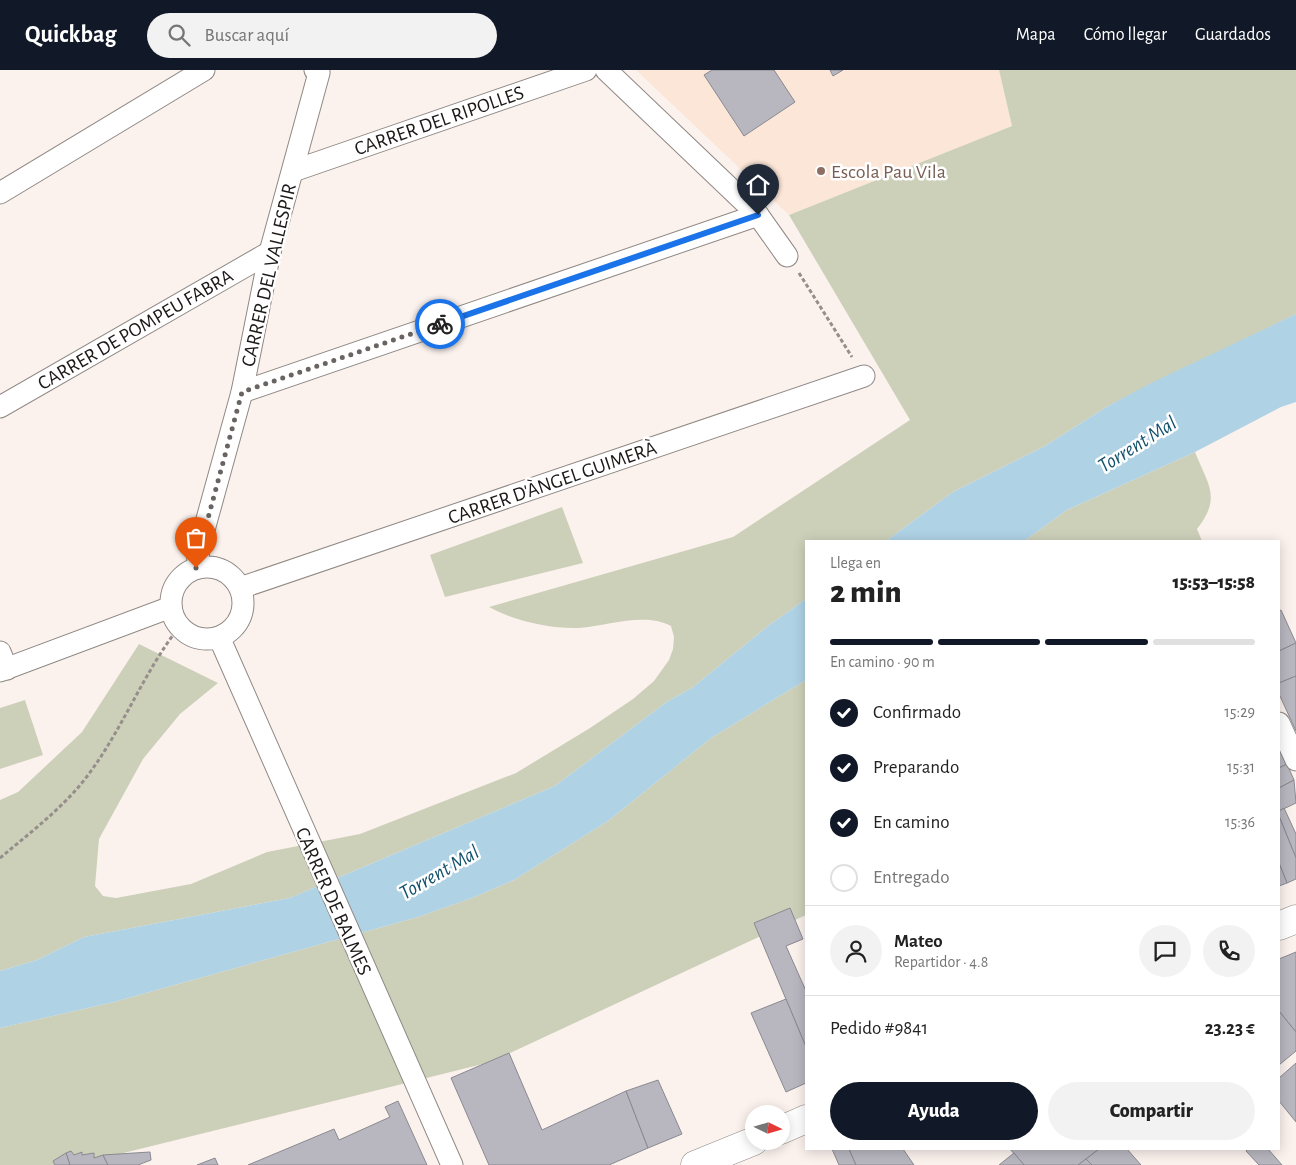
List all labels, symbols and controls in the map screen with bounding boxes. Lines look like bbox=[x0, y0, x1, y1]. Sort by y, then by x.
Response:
search box bbox=[147, 13, 497, 58]
icon: search bbox=[165, 21, 193, 49]
text: Quickbag bbox=[25, 23, 117, 47]
text: Buscar aquí bbox=[205, 26, 289, 45]
text: Mapa bbox=[1016, 26, 1056, 44]
text: Cómo llegar bbox=[1084, 26, 1167, 44]
text: Guardados bbox=[1195, 26, 1271, 44]
street label: CARRER DEL RIPOLLES bbox=[352, 83, 527, 159]
place label: Escola Pau Vila bbox=[831, 162, 946, 182]
pin bbox=[737, 164, 779, 215]
marker: Escola Pau Vila bbox=[815, 165, 827, 177]
icon: home bbox=[744, 171, 772, 199]
street label: CARRER DEL VALLESPIR bbox=[238, 182, 300, 369]
street label: CARRER DE POMPEU FABRA bbox=[34, 266, 237, 394]
courier bbox=[415, 299, 465, 349]
icon: bike bbox=[426, 310, 454, 338]
water label: Torrent Mal bbox=[1094, 412, 1180, 477]
street label: CARRER D'ÀNGEL GUIMERÀ bbox=[445, 437, 660, 528]
pin bbox=[175, 517, 217, 568]
icon: bag bbox=[182, 524, 210, 552]
text: Llega en bbox=[830, 555, 881, 571]
text: 15:53–15:58 bbox=[1173, 573, 1255, 592]
text: 2 min bbox=[830, 576, 902, 608]
text: En camino · 90 m bbox=[830, 654, 935, 670]
icon: check bbox=[830, 699, 858, 727]
text: Confirmado bbox=[873, 703, 961, 722]
text: 15:29 bbox=[1224, 704, 1255, 720]
icon: check bbox=[830, 754, 858, 782]
text: Preparando bbox=[873, 758, 959, 777]
text: 15:31 bbox=[1227, 759, 1255, 775]
icon: check bbox=[830, 809, 858, 837]
text: En camino bbox=[873, 813, 950, 832]
text: 15:36 bbox=[1225, 814, 1255, 830]
street label: CARRER DE BALMES bbox=[292, 824, 375, 978]
water label: Torrent Mal bbox=[396, 841, 483, 904]
text: Entregado bbox=[873, 868, 949, 887]
button: person bbox=[830, 925, 882, 977]
button: chat bbox=[1139, 925, 1191, 977]
button: phone bbox=[1203, 925, 1255, 977]
text: Mateo bbox=[894, 932, 943, 951]
text: Repartidor · 4.8 bbox=[894, 954, 988, 970]
text: Pedido #9841 bbox=[830, 1019, 928, 1038]
text: 23.23 € bbox=[1205, 1019, 1255, 1038]
button: Ayuda bbox=[830, 1082, 1038, 1140]
button: Compartir bbox=[1048, 1082, 1255, 1140]
north arrow bbox=[745, 1105, 790, 1150]
map controls bbox=[745, 1105, 790, 1150]

